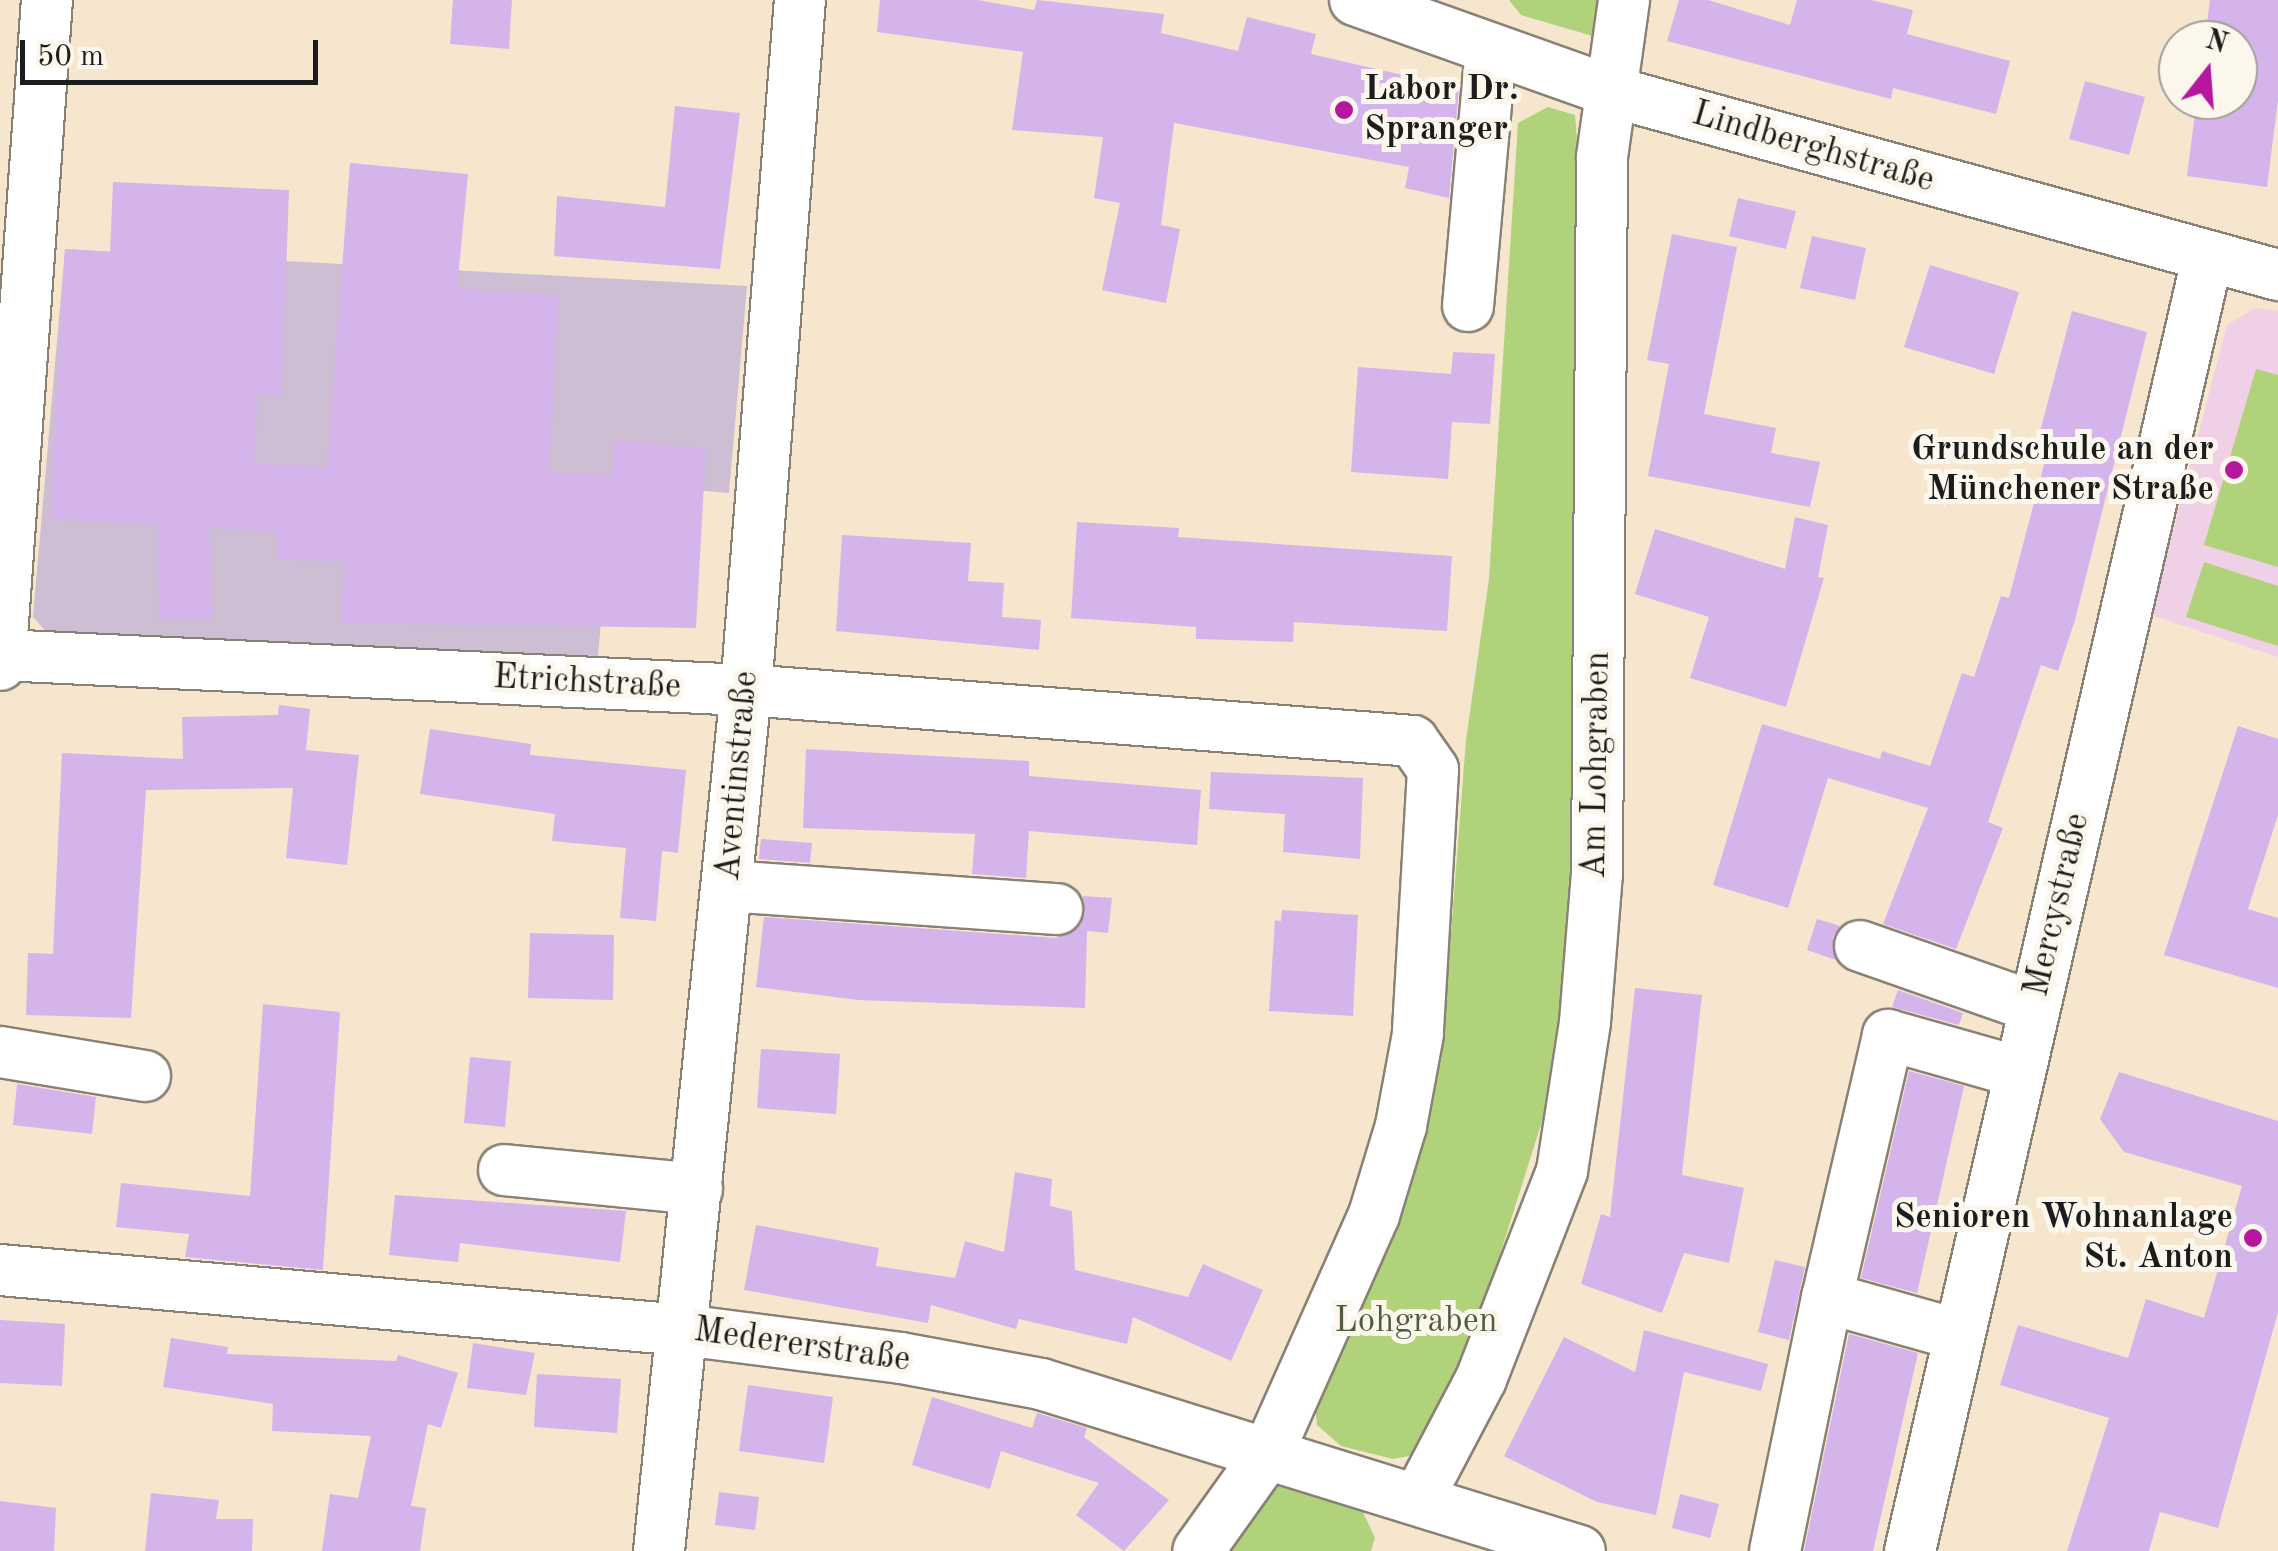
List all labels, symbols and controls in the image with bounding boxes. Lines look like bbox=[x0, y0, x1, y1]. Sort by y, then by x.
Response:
scale bar bbox=[25, 20, 322, 82]
north arrow bbox=[2158, 20, 2258, 120]
text: N bbox=[2202, 27, 2231, 60]
text: 50 m bbox=[37, 42, 104, 72]
place label: Labor Dr. Spranger bbox=[1364, 69, 1519, 151]
street label: Lindberghstraße bbox=[1687, 93, 1939, 203]
marker: Labor Dr. Spranger bbox=[1333, 99, 1355, 121]
place label: Grundschule an der Münchener Straße bbox=[1911, 429, 2214, 511]
marker: Grundschule an der Münchener Straße bbox=[2223, 459, 2245, 481]
street label: Am Lohgraben bbox=[1574, 651, 1620, 879]
street label: Etrichstraße bbox=[492, 657, 682, 709]
street label: Aventinstraße bbox=[708, 669, 768, 883]
street label: Mercystraße bbox=[2016, 809, 2100, 1001]
place label: Senioren Wohnanlage St. Anton bbox=[1894, 1197, 2233, 1279]
marker: Senioren Wohnanlage St. Anton bbox=[2242, 1227, 2264, 1249]
park label: Lohgraben bbox=[1334, 1301, 1498, 1343]
street label: Medererstraße bbox=[691, 1310, 913, 1382]

